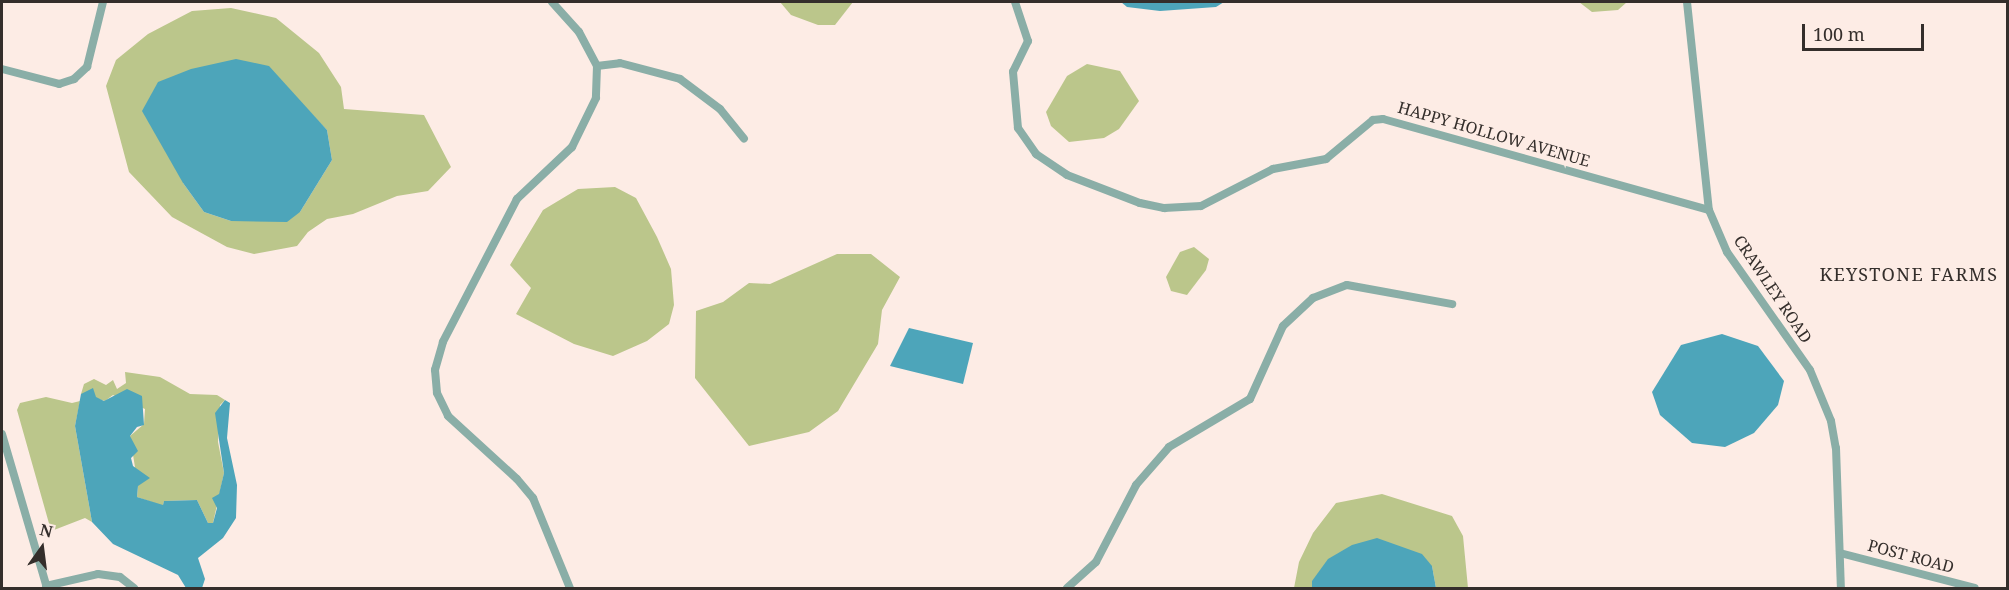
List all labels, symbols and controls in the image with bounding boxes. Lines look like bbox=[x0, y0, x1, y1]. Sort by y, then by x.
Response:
scale bar bbox=[1805, 12, 1926, 50]
text: 100 m bbox=[1813, 22, 1865, 46]
street label: HAPPY HOLLOW AVENUE bbox=[1396, 97, 1592, 171]
street label: CRAWLEY ROAD bbox=[1730, 232, 1816, 346]
district label: KEYSTONE FARMS bbox=[1820, 263, 1998, 285]
north arrow bbox=[12, 518, 72, 578]
text: N bbox=[38, 518, 55, 543]
street label: POST ROAD bbox=[1866, 535, 1956, 577]

